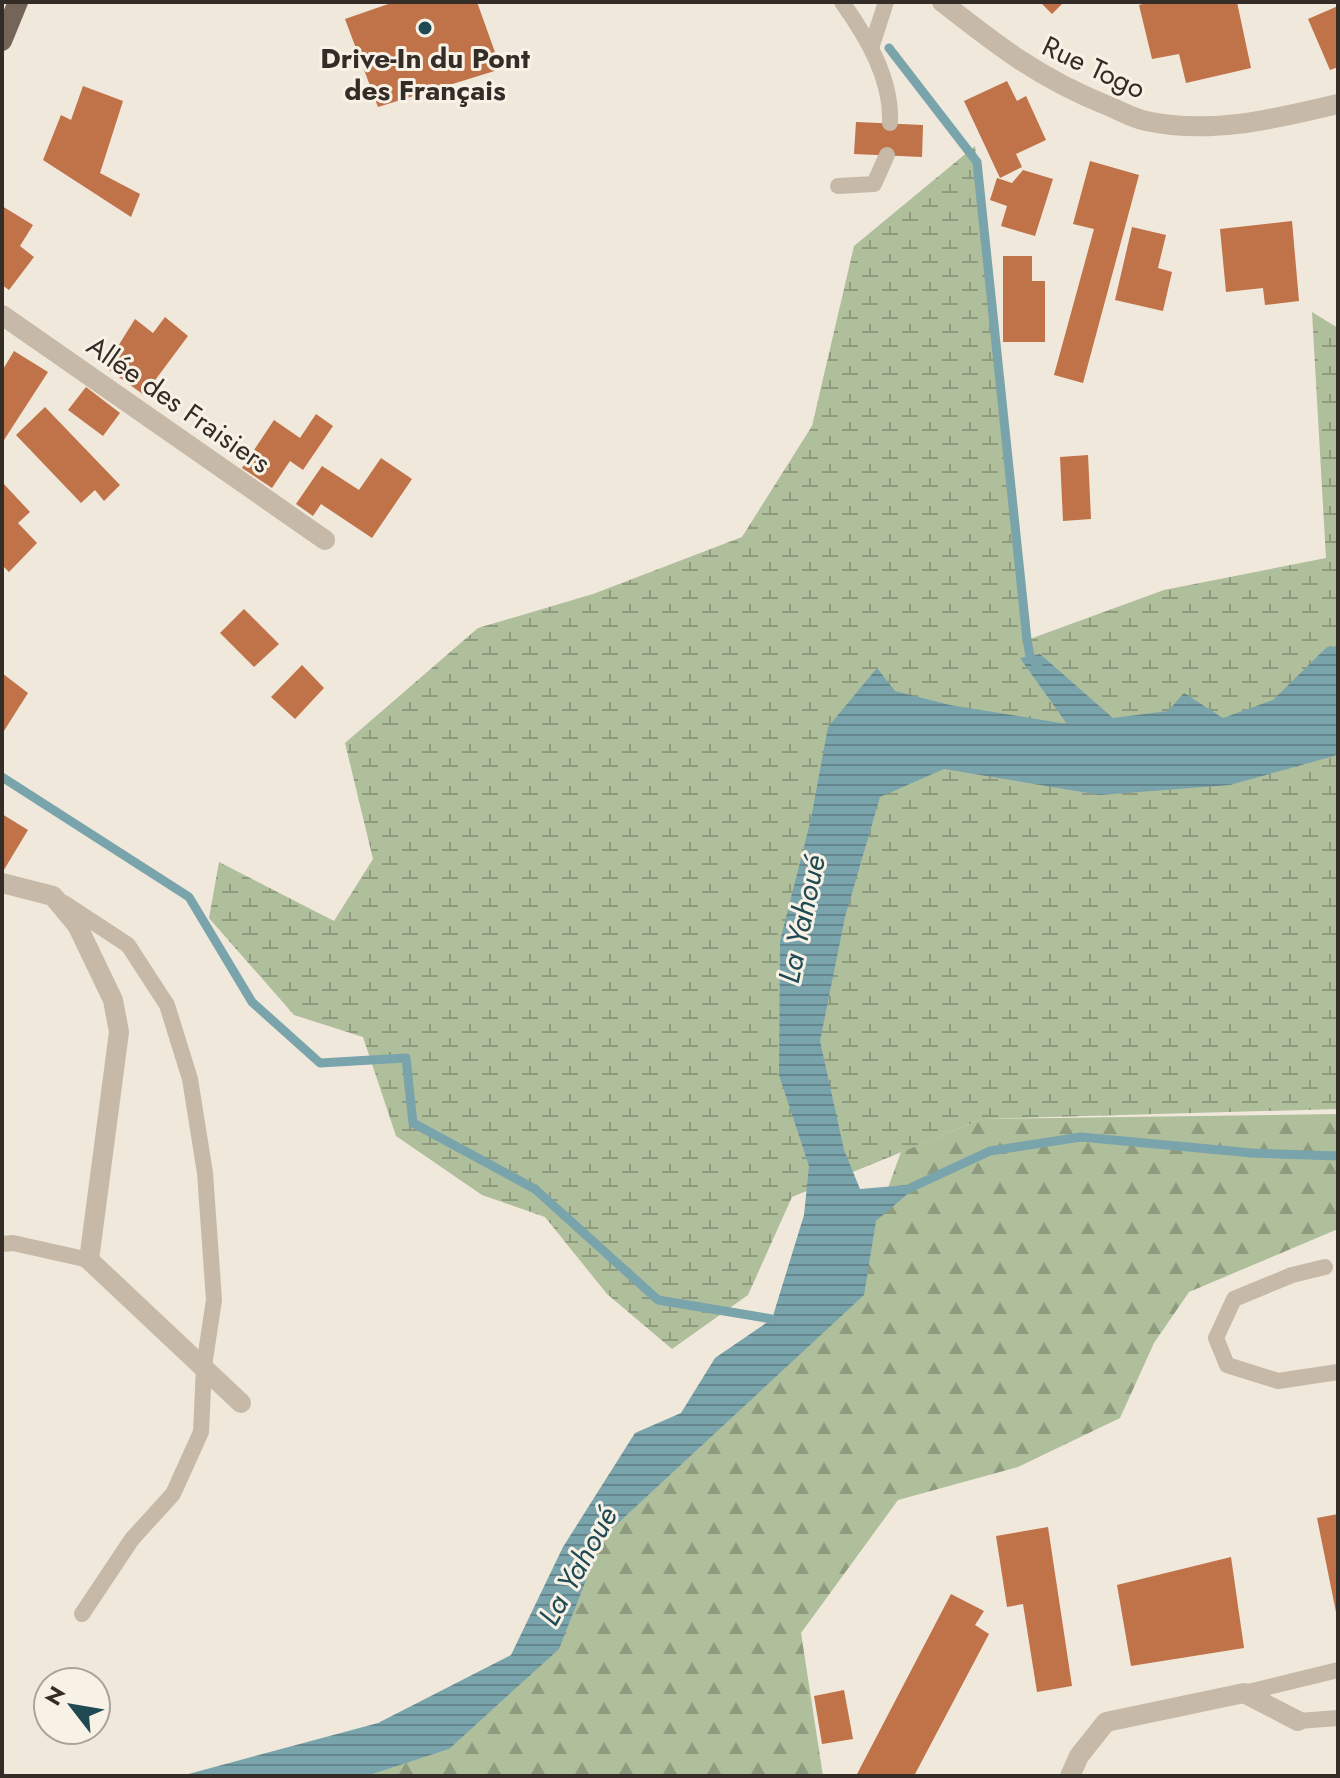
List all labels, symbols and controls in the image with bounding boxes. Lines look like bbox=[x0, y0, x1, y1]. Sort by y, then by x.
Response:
marker: Drive-In du Pont des Français bbox=[416, 19, 434, 37]
street label: Rue Togo bbox=[1035, 26, 1152, 109]
place label: Drive-In du Pont des Français bbox=[320, 38, 530, 111]
street label: Allée des Fraisiers bbox=[78, 326, 279, 483]
water label: La Yahoué bbox=[767, 850, 836, 987]
water label: La Yahoué bbox=[527, 1498, 628, 1633]
north arrow bbox=[32, 1666, 112, 1746]
text: N bbox=[37, 1680, 73, 1711]

